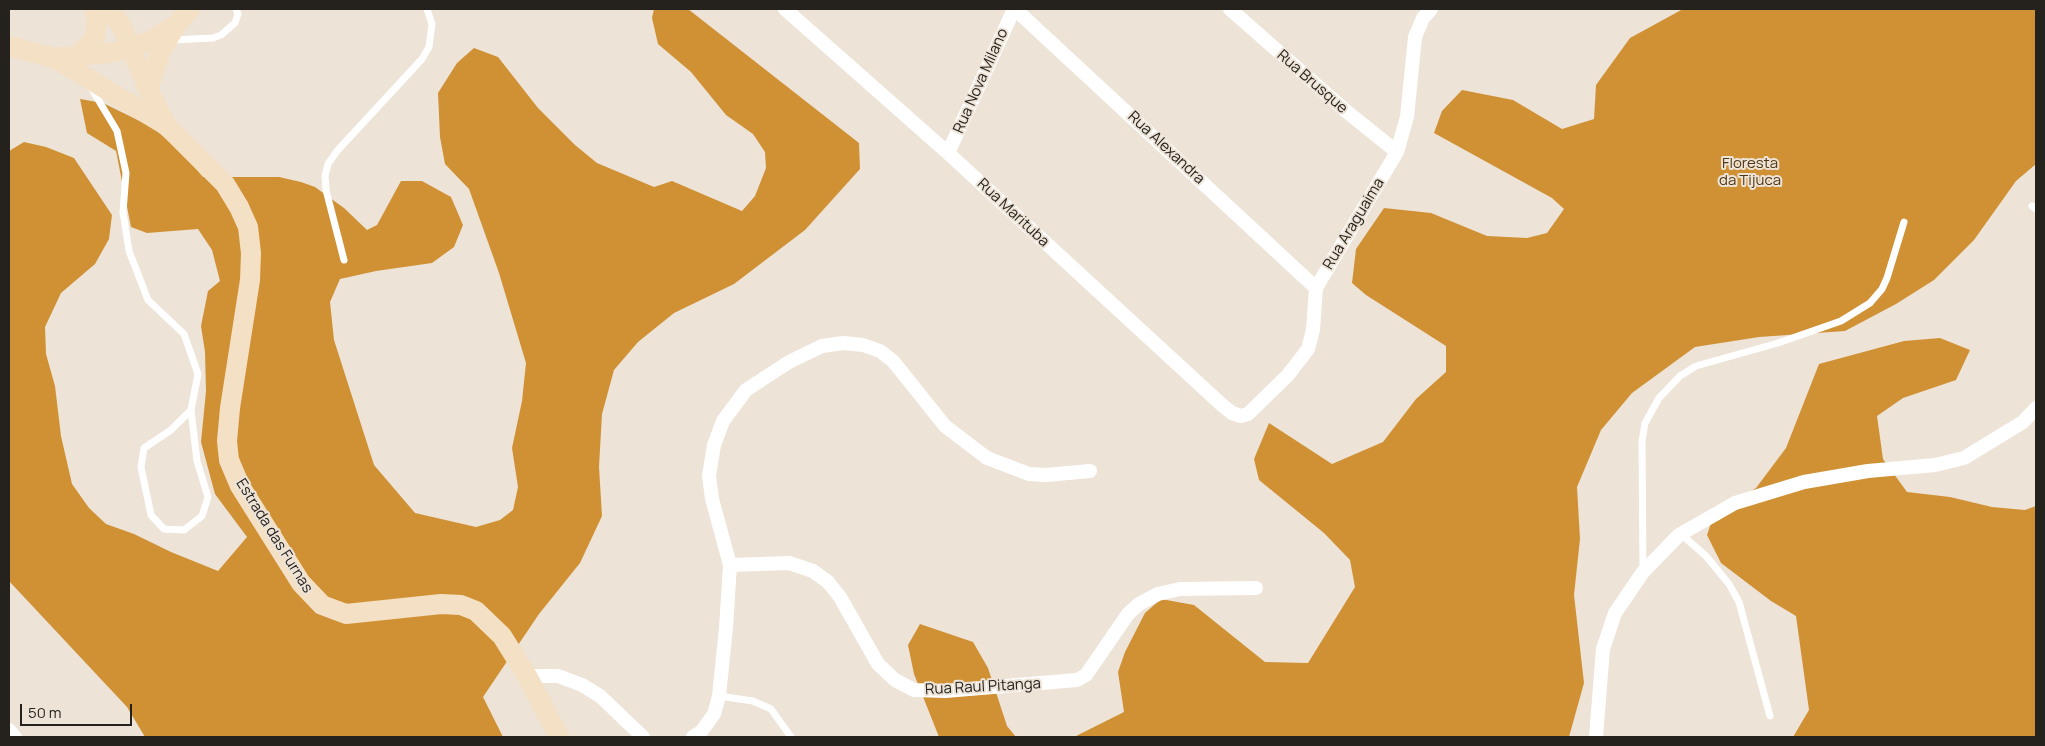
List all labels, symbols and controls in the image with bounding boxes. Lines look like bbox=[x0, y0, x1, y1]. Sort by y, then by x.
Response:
street label: Rua Nova Milano bbox=[950, 26, 1012, 136]
street label: Rua Brusque bbox=[1273, 46, 1351, 118]
street label: Rua Alexandra bbox=[1124, 108, 1208, 188]
park label: Floresta da Tijuca bbox=[1719, 155, 1781, 190]
street label: Rua Marituba bbox=[973, 175, 1053, 251]
street label: Rua Araguaima bbox=[1320, 175, 1388, 273]
street label: Estrada das Furnas bbox=[232, 476, 316, 596]
street label: Rua Raul Pitanga bbox=[925, 675, 1041, 699]
scale bar bbox=[22, 694, 135, 726]
text: 50 m bbox=[28, 702, 62, 723]

